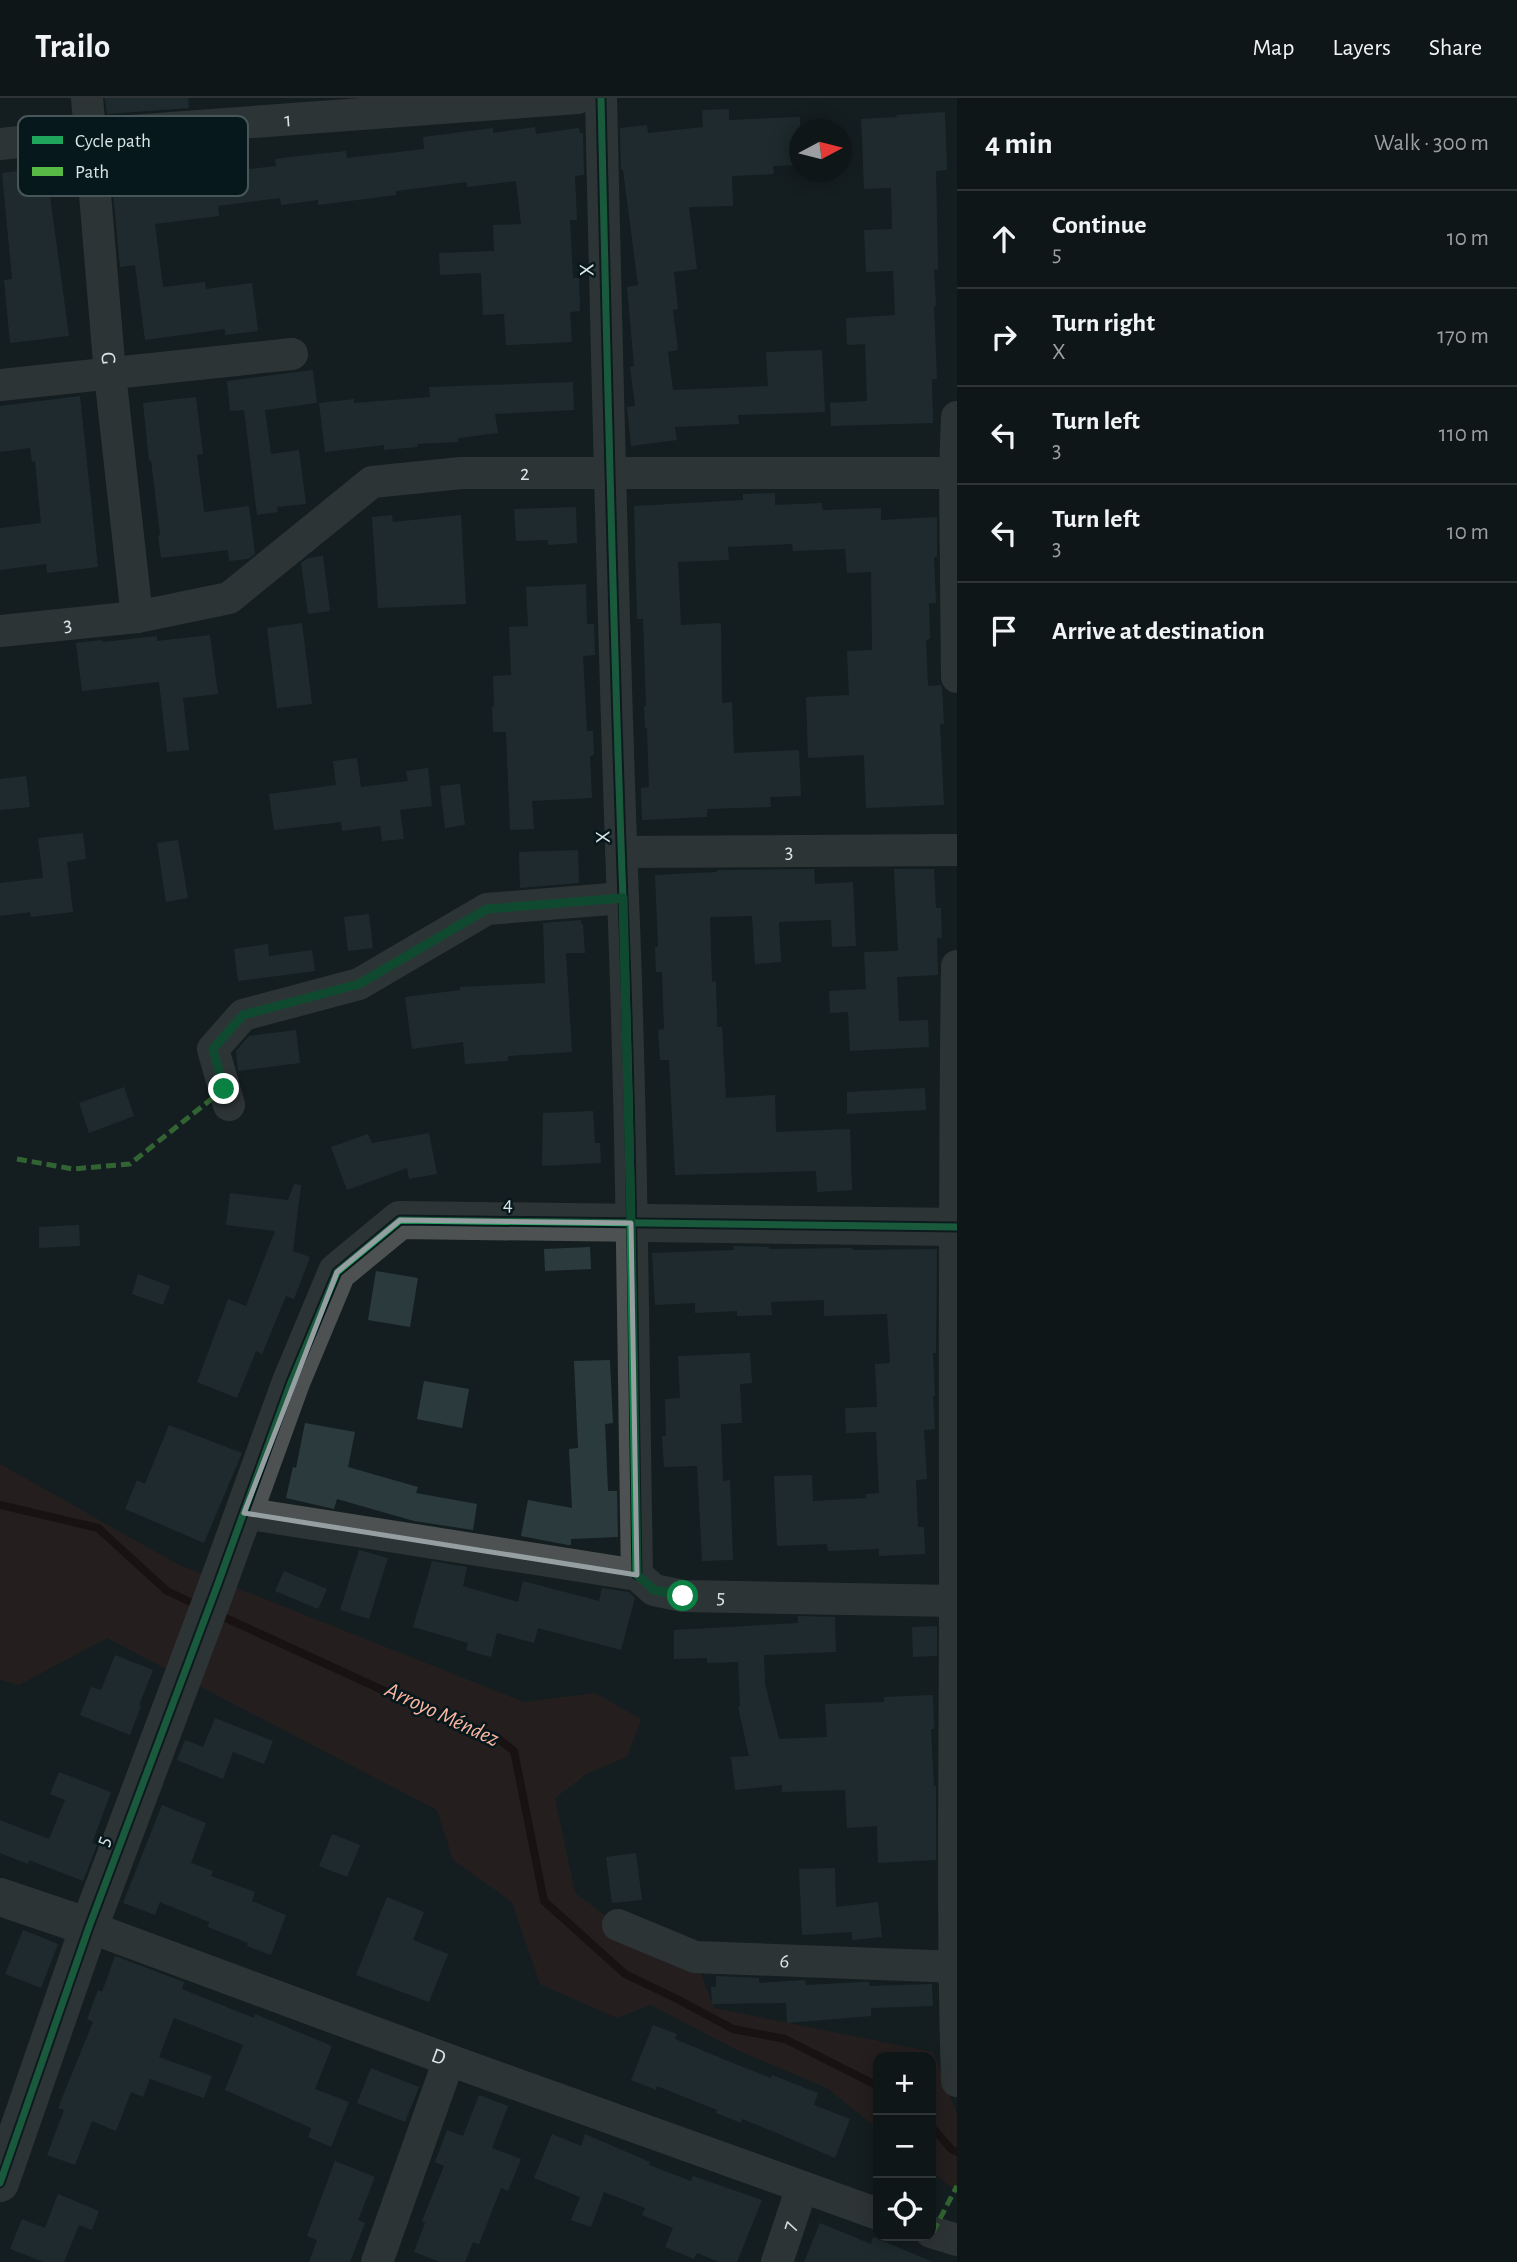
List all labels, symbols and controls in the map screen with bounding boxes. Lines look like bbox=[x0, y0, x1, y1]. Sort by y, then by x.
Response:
text: Trailo bbox=[35, 31, 110, 64]
text: Map bbox=[1252, 36, 1294, 60]
text: Layers bbox=[1332, 36, 1391, 60]
text: Share bbox=[1429, 36, 1482, 60]
street label: 1 bbox=[284, 109, 292, 130]
legend bbox=[18, 116, 248, 196]
north arrow bbox=[789, 119, 852, 182]
text: 4 min bbox=[985, 129, 1053, 159]
text: Cycle path bbox=[75, 132, 151, 151]
text: Walk · 300 m bbox=[1374, 132, 1489, 155]
text: Path bbox=[75, 163, 109, 182]
text: Continue bbox=[1052, 212, 1147, 238]
icon: ahead bbox=[985, 220, 1023, 258]
text: 10 m bbox=[1447, 227, 1489, 250]
text: 5 bbox=[1052, 243, 1062, 266]
street label: X bbox=[576, 264, 598, 276]
text: Turn right bbox=[1052, 310, 1155, 336]
icon: right bbox=[985, 318, 1023, 356]
text: 170 m bbox=[1437, 325, 1489, 348]
text: X bbox=[1052, 341, 1066, 364]
street label: G bbox=[98, 351, 120, 365]
text: Turn left bbox=[1052, 408, 1140, 434]
icon: left bbox=[985, 416, 1023, 454]
text: 110 m bbox=[1439, 423, 1489, 446]
text: 3 bbox=[1052, 439, 1061, 462]
street label: 2 bbox=[520, 463, 530, 484]
text: Turn left bbox=[1052, 506, 1140, 532]
icon: left bbox=[985, 514, 1023, 552]
text: 10 m bbox=[1447, 521, 1489, 544]
text: 3 bbox=[1052, 537, 1061, 560]
icon: arrive bbox=[985, 612, 1023, 650]
street label: 3 bbox=[62, 613, 73, 635]
text: Arrive at destination bbox=[1052, 618, 1265, 644]
street label: X bbox=[592, 830, 614, 844]
street label: 3 bbox=[785, 840, 793, 862]
route end bbox=[208, 1073, 239, 1104]
street label: 4 bbox=[503, 1193, 513, 1215]
route start bbox=[667, 1580, 698, 1611]
street label: 5 bbox=[716, 1586, 725, 1607]
water label: Arroyo Méndez bbox=[380, 1678, 503, 1751]
street label: 5 bbox=[92, 1833, 114, 1849]
street label: 6 bbox=[779, 1950, 790, 1971]
street label: D bbox=[429, 2044, 449, 2068]
map controls bbox=[873, 2052, 936, 2241]
button: + bbox=[873, 2052, 936, 2115]
button: − bbox=[873, 2115, 936, 2178]
button: locate bbox=[873, 2178, 936, 2241]
street label: 7 bbox=[778, 2218, 800, 2233]

